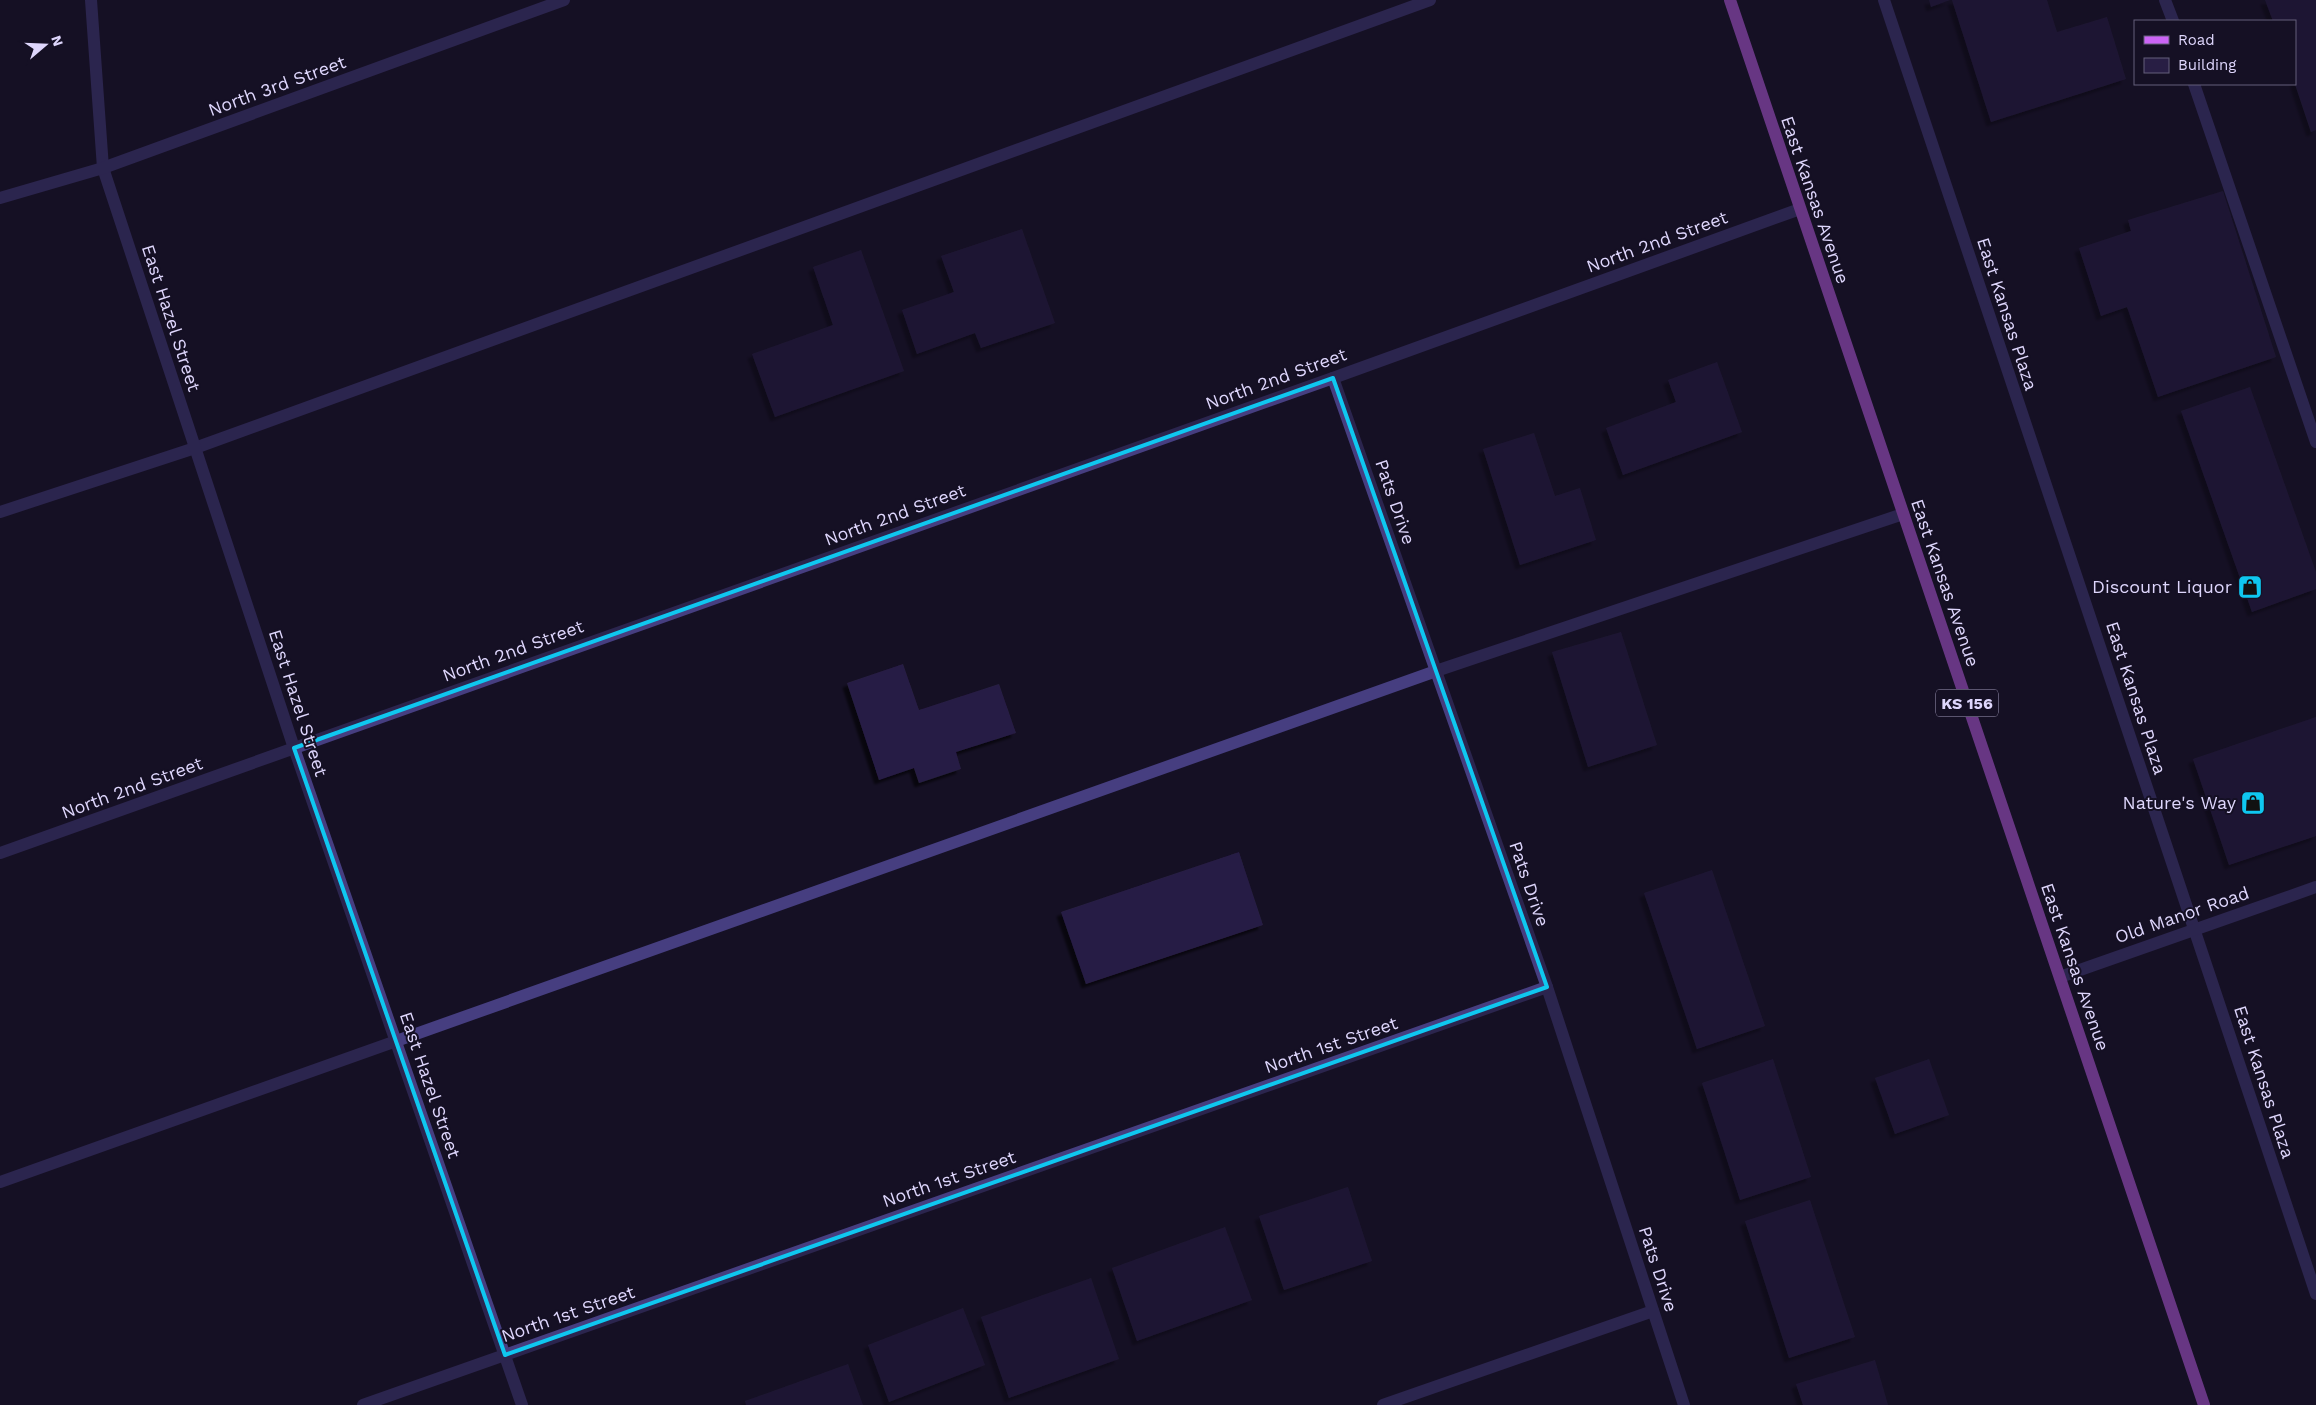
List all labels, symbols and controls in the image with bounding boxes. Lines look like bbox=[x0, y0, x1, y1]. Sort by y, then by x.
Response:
north arrow bbox=[20, 20, 70, 70]
legend bbox=[2134, 20, 2296, 85]
text: Road bbox=[2178, 31, 2215, 49]
text: N bbox=[48, 33, 67, 48]
street label: North 3rd Street bbox=[205, 51, 349, 120]
text: Building bbox=[2178, 56, 2236, 74]
street label: East Kansas Avenue bbox=[1777, 113, 1854, 286]
street label: North 2nd Street bbox=[1583, 206, 1731, 277]
street label: East Kansas Plaza bbox=[1973, 235, 2042, 393]
street label: East Hazel Street bbox=[138, 242, 205, 394]
street label: North 2nd Street bbox=[1202, 343, 1350, 414]
street label: Pats Drive bbox=[1371, 456, 1420, 547]
street label: North 2nd Street bbox=[821, 479, 969, 550]
street label: East Kansas Avenue bbox=[1907, 496, 1984, 669]
shop icon: Discount Liquor bbox=[2237, 574, 2263, 600]
place label: Discount Liquor bbox=[2092, 576, 2232, 597]
street label: North 2nd Street bbox=[439, 615, 587, 686]
street label: East Kansas Plaza bbox=[2102, 619, 2171, 777]
street label: East Hazel Street bbox=[265, 627, 332, 779]
road number: KS 156 bbox=[1936, 690, 1998, 716]
street label: North 2nd Street bbox=[58, 752, 206, 823]
shop icon: Nature's Way bbox=[2240, 790, 2266, 816]
place label: Nature's Way bbox=[2123, 792, 2237, 813]
street label: Pats Drive bbox=[1505, 838, 1554, 929]
street label: East Kansas Avenue bbox=[2037, 880, 2114, 1053]
street label: Old Manor Road bbox=[2112, 882, 2252, 947]
street label: East Kansas Plaza bbox=[2230, 1003, 2299, 1161]
street label: East Hazel Street bbox=[396, 1009, 465, 1161]
street label: North 1st Street bbox=[1261, 1012, 1401, 1077]
street label: North 1st Street bbox=[879, 1146, 1019, 1211]
street label: Pats Drive bbox=[1635, 1223, 1682, 1314]
street label: North 1st Street bbox=[498, 1281, 638, 1346]

